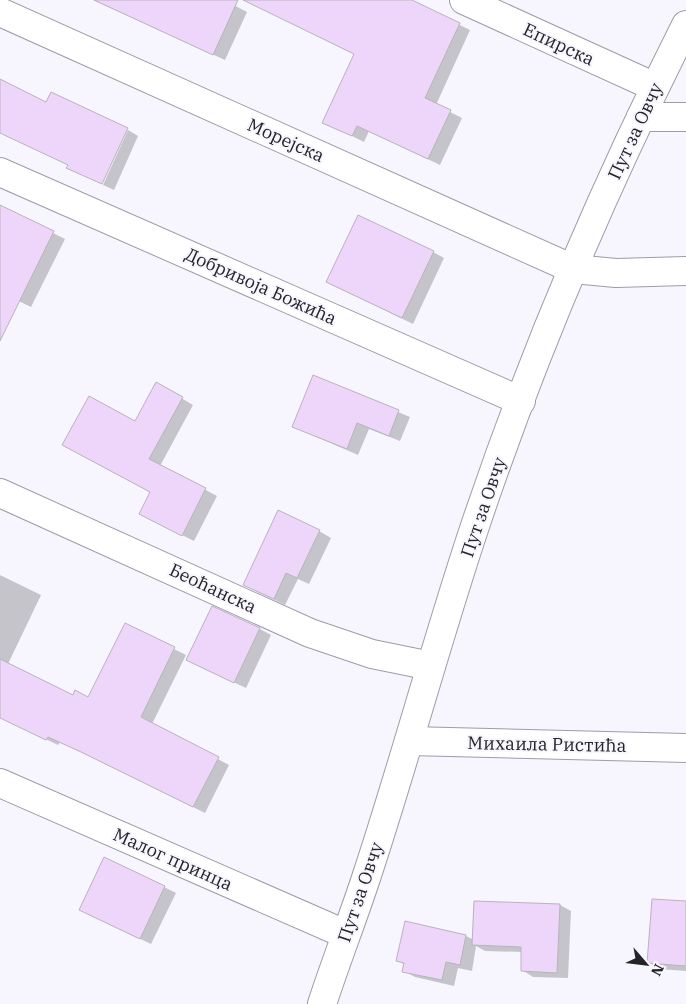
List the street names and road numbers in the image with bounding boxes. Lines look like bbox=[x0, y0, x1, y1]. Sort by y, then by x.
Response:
street label: Епирска bbox=[520, 18, 598, 71]
street label: Пут за Овчу bbox=[603, 79, 668, 183]
street label: Морејска bbox=[244, 113, 328, 167]
street label: Добривоја Божића bbox=[182, 242, 340, 330]
street label: Пут за Овчу bbox=[455, 454, 511, 560]
street label: Беоћанска bbox=[166, 558, 260, 618]
street label: Михаила Ристића bbox=[467, 731, 627, 757]
street label: Малог принца bbox=[110, 822, 236, 896]
street label: Пут за Овчу bbox=[332, 839, 388, 945]

